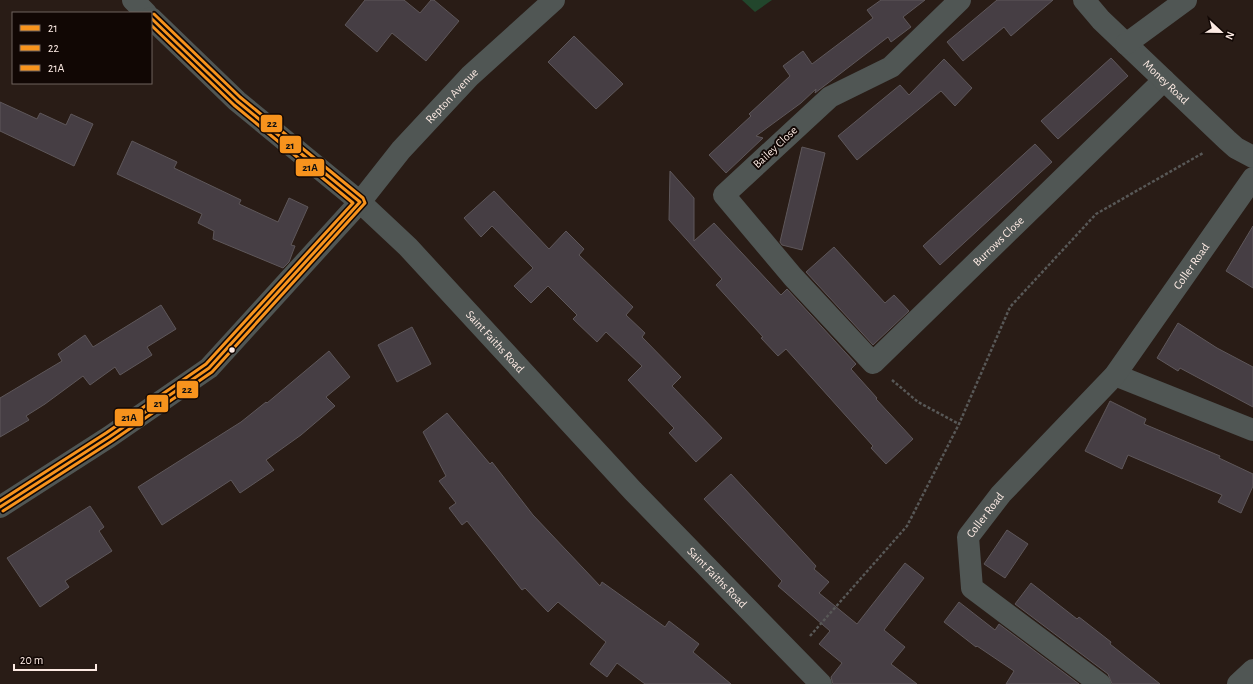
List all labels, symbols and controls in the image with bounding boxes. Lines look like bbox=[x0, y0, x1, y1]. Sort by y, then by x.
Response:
legend bbox=[12, 12, 152, 84]
north arrow bbox=[1201, 12, 1241, 52]
text: 21 bbox=[48, 22, 58, 34]
text: N bbox=[1223, 30, 1236, 41]
text: 22 bbox=[48, 42, 59, 54]
street label: Money Road bbox=[1141, 58, 1191, 106]
text: 21A bbox=[48, 62, 65, 74]
street label: Repton Avenue bbox=[423, 66, 480, 126]
line badge: 22 bbox=[260, 114, 283, 133]
text: 22 bbox=[267, 118, 277, 129]
street label: Bailey Close bbox=[751, 124, 800, 171]
line badge: 21 bbox=[279, 135, 302, 154]
text: 21 bbox=[285, 140, 295, 151]
line badge: 21A bbox=[295, 158, 325, 177]
text: 21A bbox=[302, 162, 318, 173]
street label: Burrows Close bbox=[971, 214, 1026, 268]
street label: Coller Road bbox=[1171, 241, 1211, 291]
street label: Saint Faiths Road bbox=[464, 308, 527, 375]
unlabelled marker bbox=[227, 345, 237, 355]
line badge: 22 bbox=[176, 380, 199, 399]
text: 22 bbox=[182, 384, 192, 395]
line badge: 21 bbox=[146, 394, 169, 413]
text: 21 bbox=[153, 398, 163, 409]
line badge: 21A bbox=[114, 408, 144, 427]
text: 21A bbox=[121, 412, 137, 423]
street label: Coller Road bbox=[964, 490, 1006, 540]
street label: Saint Faiths Road bbox=[685, 545, 749, 610]
scale bar bbox=[14, 646, 96, 672]
text: 20 m bbox=[20, 654, 43, 666]

